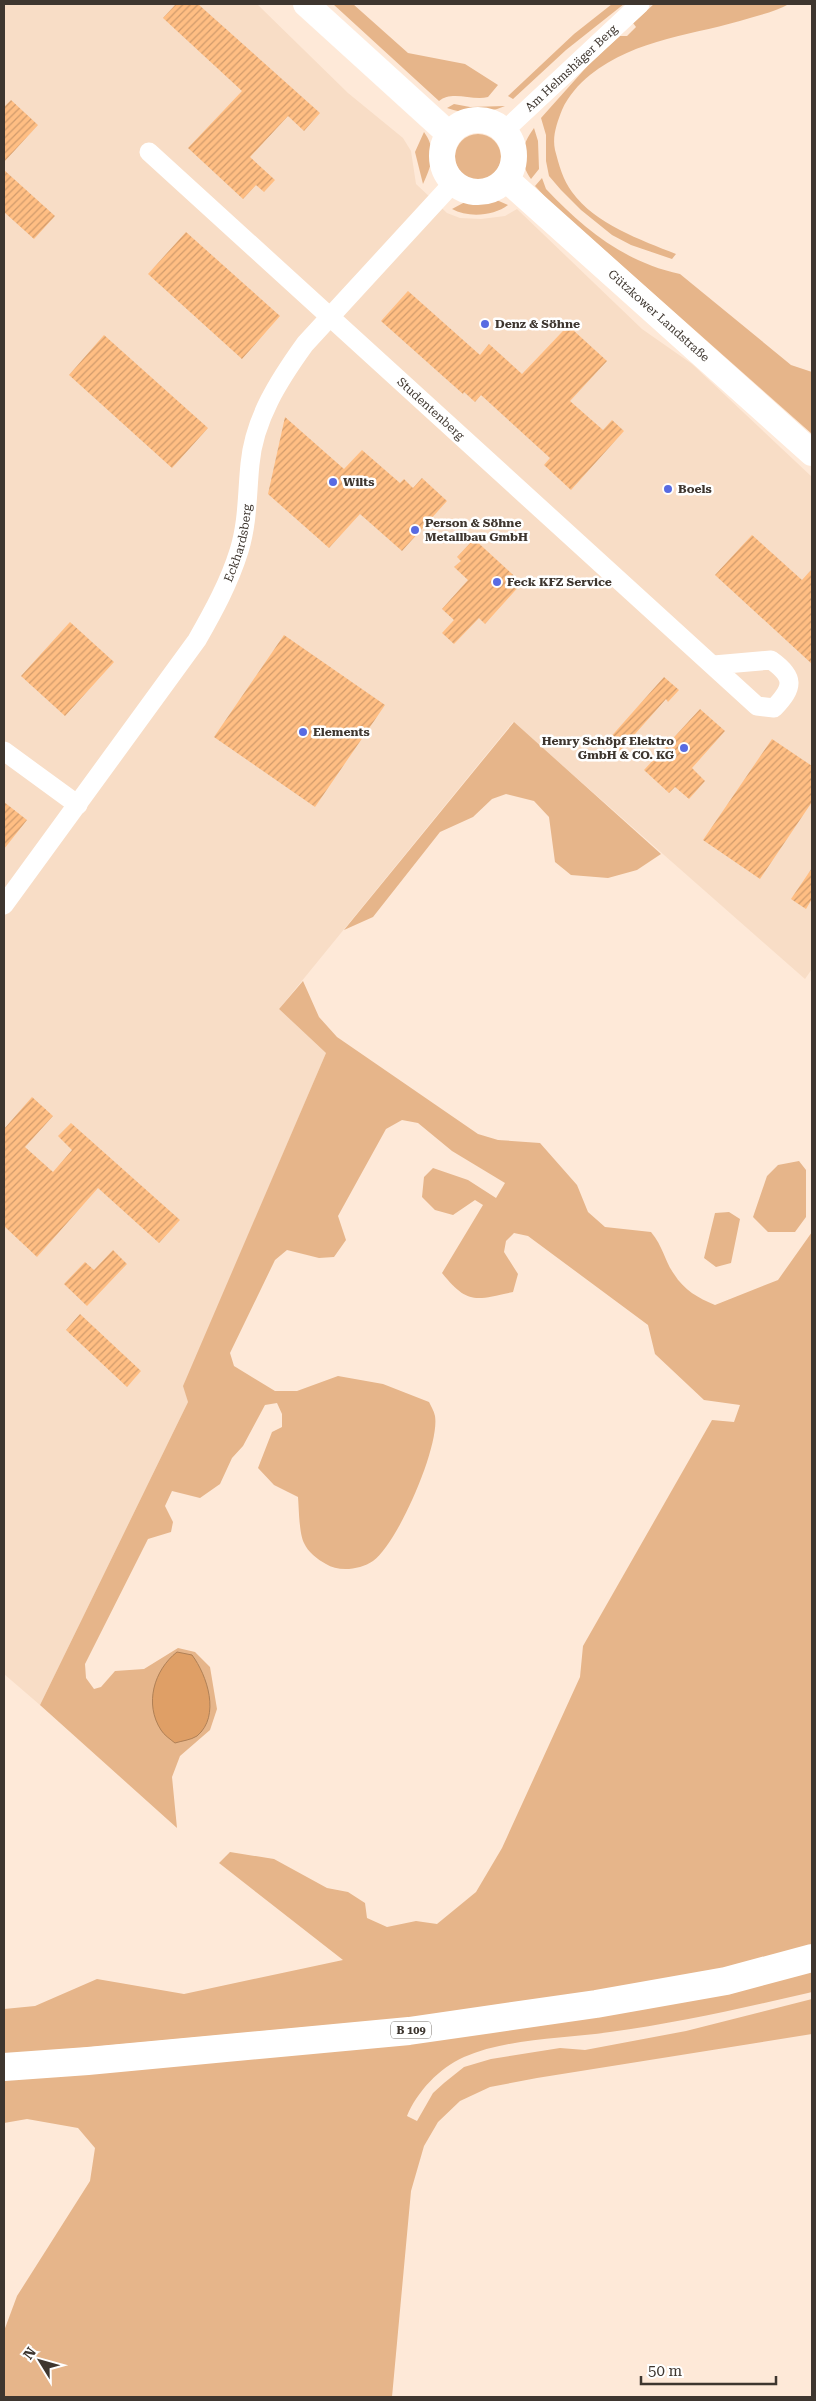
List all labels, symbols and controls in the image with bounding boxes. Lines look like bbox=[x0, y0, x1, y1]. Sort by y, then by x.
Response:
street label: Am Helmshäger Berg bbox=[522, 22, 620, 115]
street label: Gützkower Landstraße bbox=[605, 267, 713, 365]
place label: Denz & Söhne bbox=[495, 317, 580, 331]
marker: Denz & Söhne bbox=[479, 318, 491, 330]
street label: Studentenberg bbox=[394, 375, 467, 443]
place label: Wilts bbox=[343, 475, 374, 489]
marker: Wilts bbox=[327, 476, 339, 488]
place label: Boels bbox=[678, 482, 712, 496]
marker: Boels bbox=[662, 483, 674, 495]
street label: Eckhardsberg bbox=[221, 503, 254, 584]
place label: Person & Söhne Metallbau GmbH bbox=[425, 516, 528, 544]
marker: Person & Söhne Metallbau GmbH bbox=[409, 524, 421, 536]
place label: Feck KFZ Service bbox=[507, 575, 612, 589]
marker: Feck KFZ Service bbox=[491, 576, 503, 588]
place label: Elements bbox=[313, 725, 370, 739]
marker: Elements bbox=[297, 726, 309, 738]
place label: Henry Schöpf Elektro GmbH & CO. KG bbox=[542, 734, 675, 762]
marker: Henry Schöpf Elektro GmbH & CO. KG bbox=[678, 742, 690, 754]
road number: B 109 bbox=[391, 2022, 431, 2038]
north arrow bbox=[15, 2336, 65, 2386]
text: N bbox=[20, 2344, 39, 2362]
scale bar bbox=[641, 2354, 776, 2386]
text: 50 m bbox=[648, 2362, 683, 2380]

